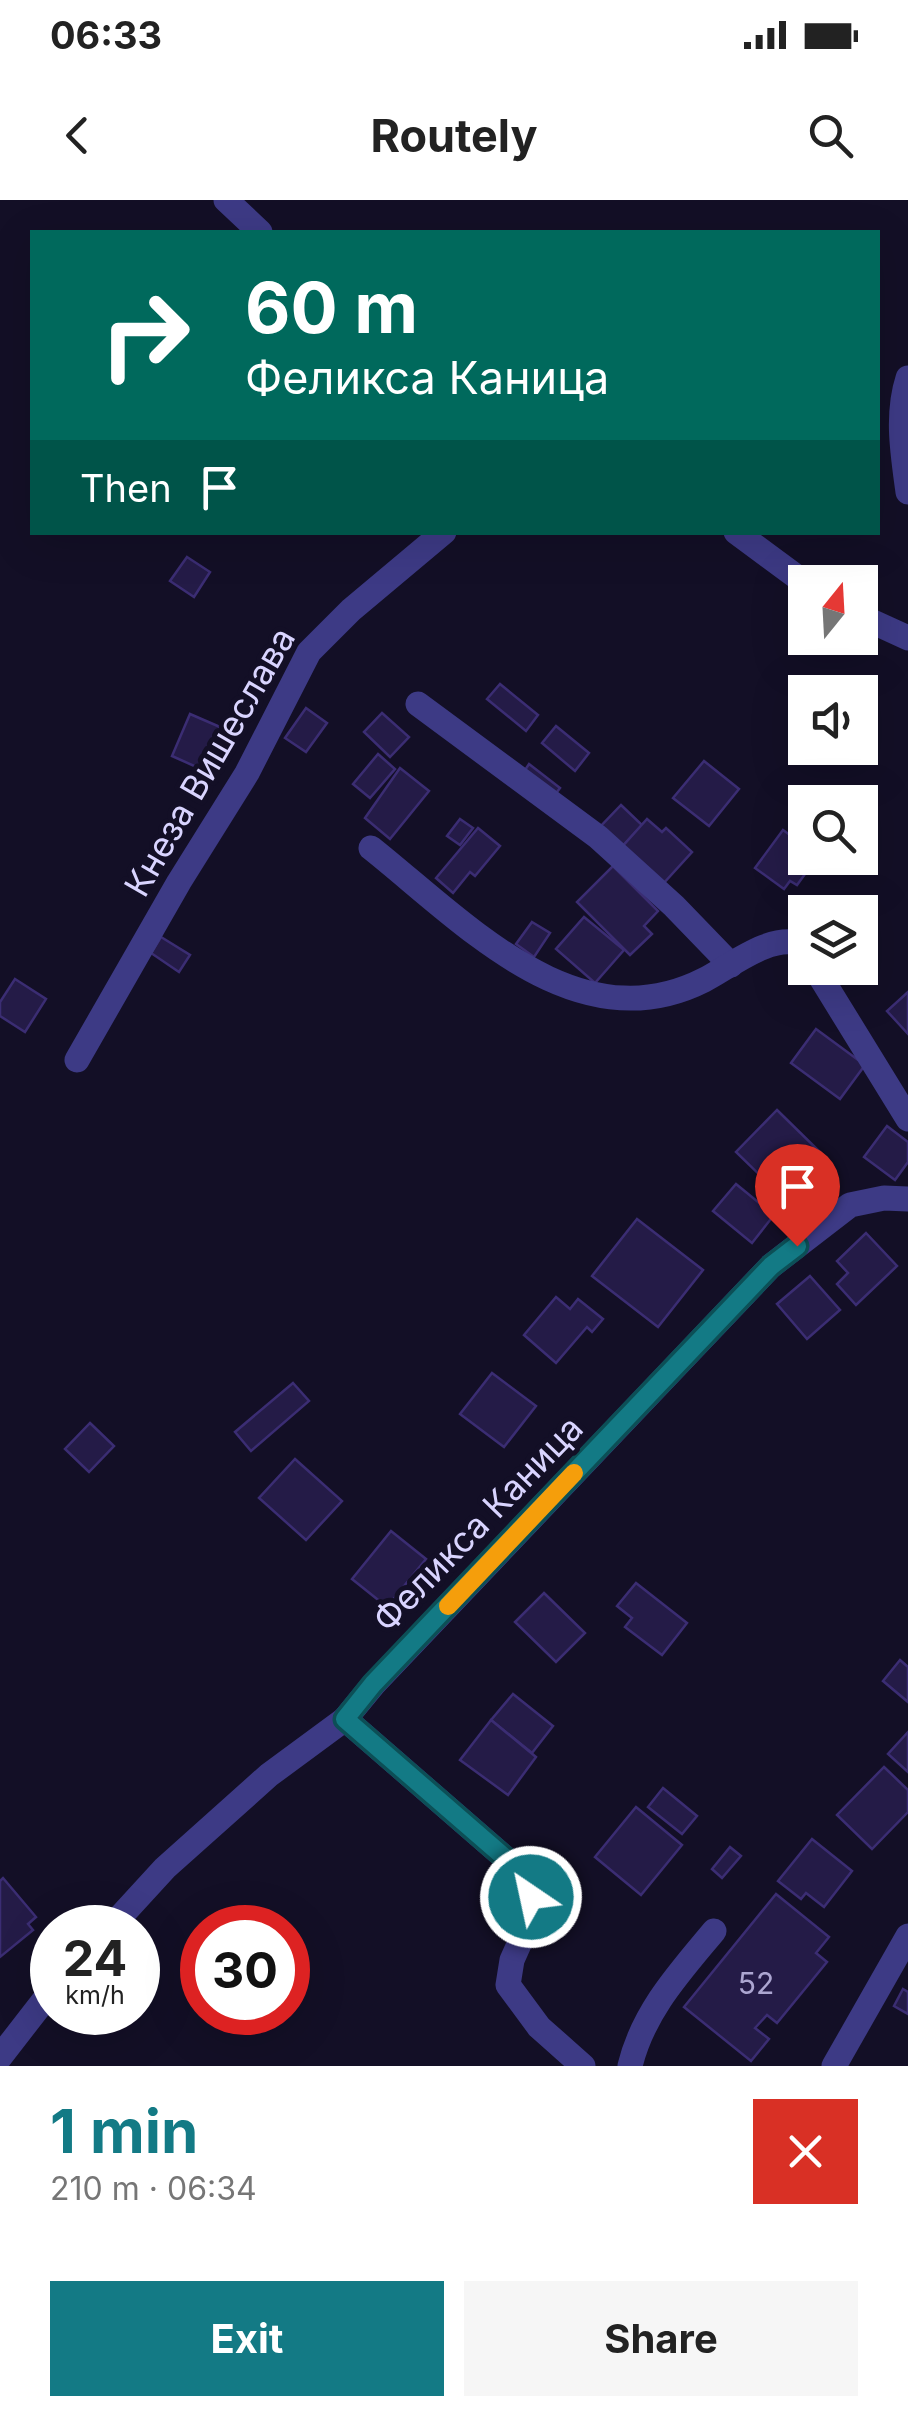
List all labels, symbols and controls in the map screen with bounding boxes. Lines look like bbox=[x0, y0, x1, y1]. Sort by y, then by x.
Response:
text: 06:33 bbox=[50, 12, 162, 58]
icon: back bbox=[50, 108, 105, 163]
text: Routely bbox=[370, 108, 538, 163]
icon: search bbox=[803, 108, 858, 163]
text: 60 m bbox=[245, 265, 418, 350]
icon: right bbox=[80, 270, 210, 400]
text: Феликса Каница bbox=[245, 350, 609, 405]
icon: arrive bbox=[192, 460, 247, 515]
text: Then bbox=[80, 465, 172, 511]
north arrow bbox=[788, 565, 878, 655]
map controls bbox=[788, 565, 878, 985]
street label: Кнеза Вишеслава bbox=[115, 620, 303, 903]
button: sound bbox=[788, 675, 878, 765]
button: search bbox=[788, 785, 878, 875]
button: layers bbox=[788, 895, 878, 985]
pin bbox=[755, 1144, 840, 1247]
icon: arrive bbox=[770, 1159, 825, 1214]
street label: Феликса Каница bbox=[364, 1407, 591, 1640]
position arrow bbox=[479, 1845, 583, 1949]
speed limit sign: 30 bbox=[180, 1905, 310, 2035]
text: 24 bbox=[63, 1928, 127, 1988]
house number: 52 bbox=[738, 1965, 774, 2001]
text: km/h bbox=[65, 1980, 125, 2010]
text: 1 min bbox=[50, 2095, 198, 2167]
button: close bbox=[753, 2099, 858, 2204]
text: 210 m · 06:34 bbox=[50, 2169, 257, 2208]
button: Exit bbox=[50, 2281, 444, 2396]
button: Share bbox=[464, 2281, 858, 2396]

